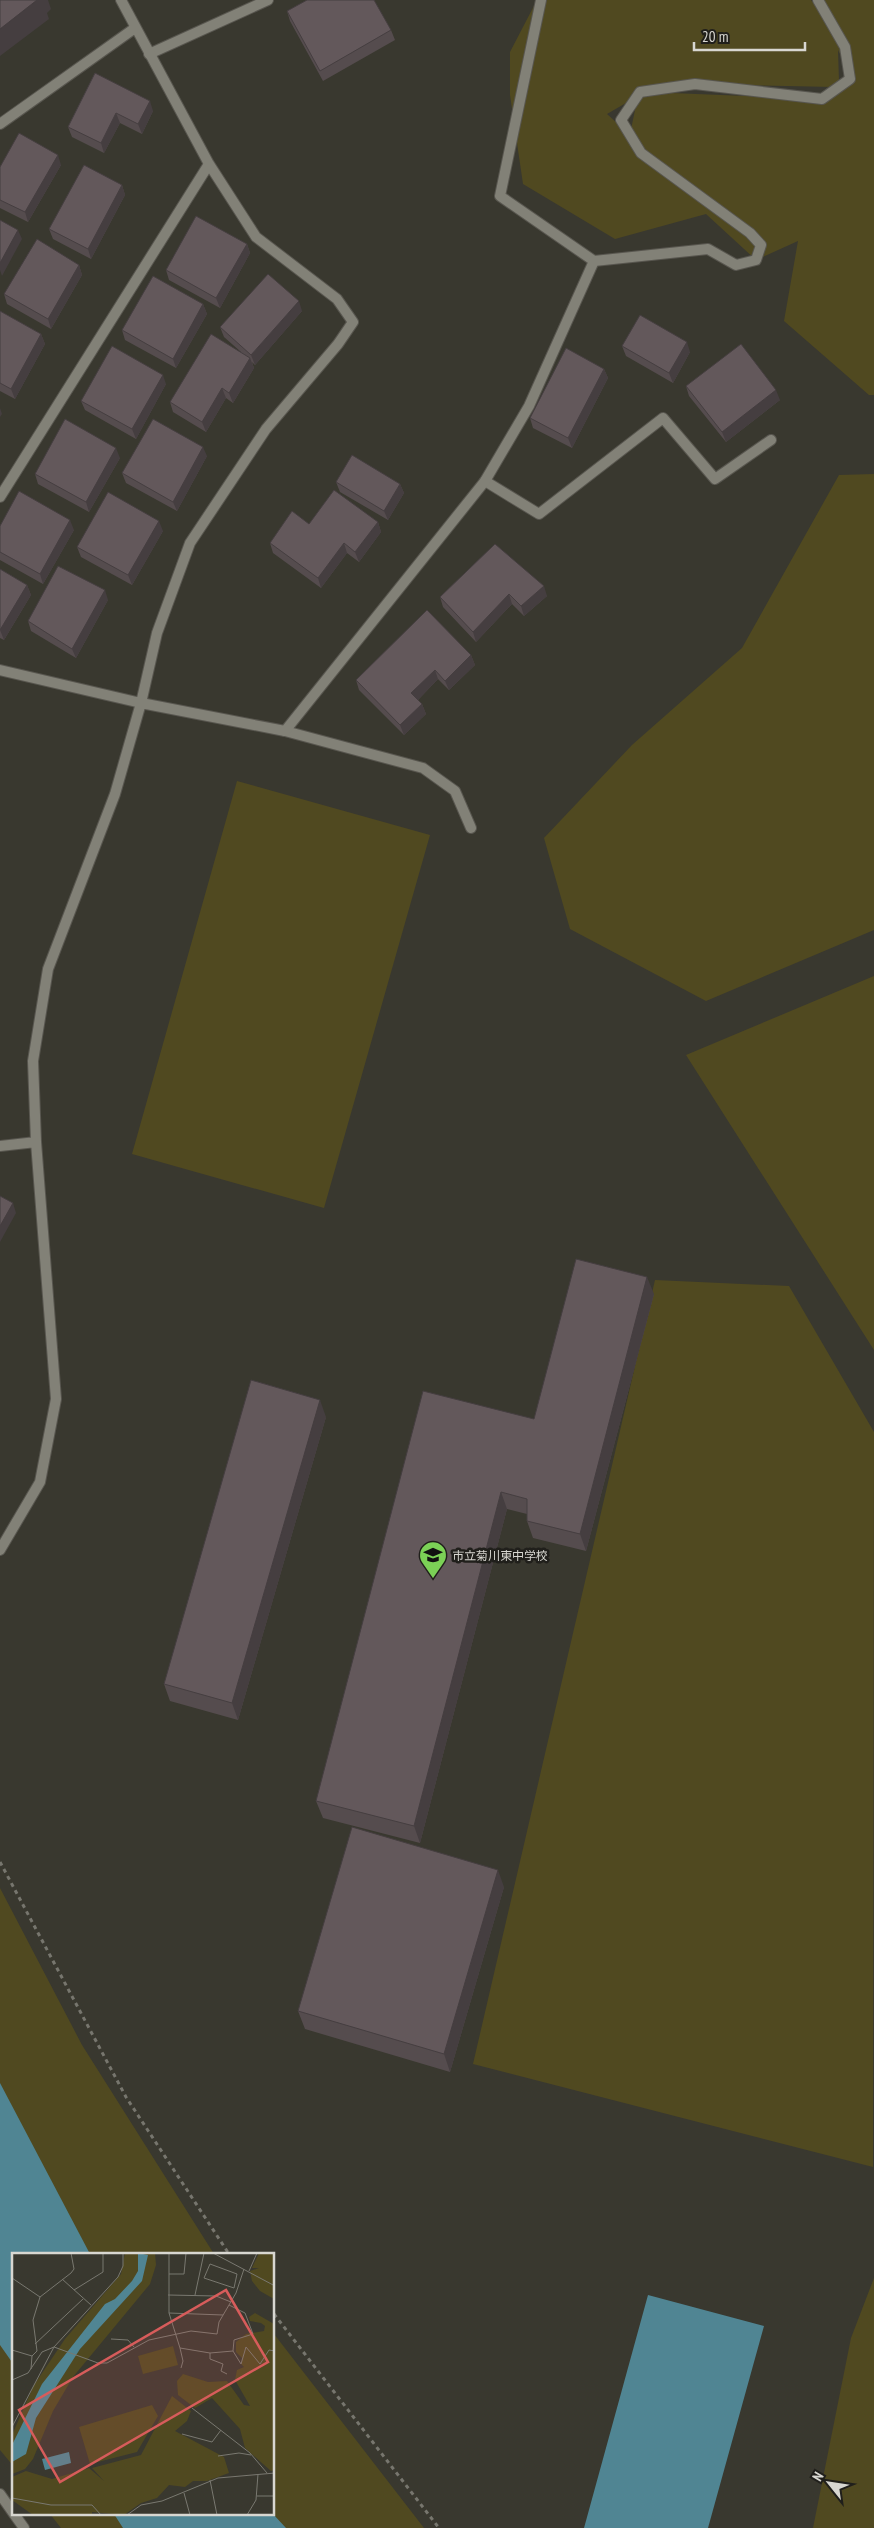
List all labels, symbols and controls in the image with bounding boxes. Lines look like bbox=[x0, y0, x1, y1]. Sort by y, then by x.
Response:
scale bar bbox=[694, 20, 805, 52]
text: 20 m bbox=[702, 27, 728, 46]
school or university icon: 市立菊川東中学校 bbox=[418, 1540, 448, 1579]
place label: 市立菊川東中学校 bbox=[452, 1548, 548, 1563]
inset map bbox=[12, 2253, 275, 2516]
north arrow bbox=[804, 2458, 854, 2508]
text: N bbox=[808, 2469, 827, 2484]

